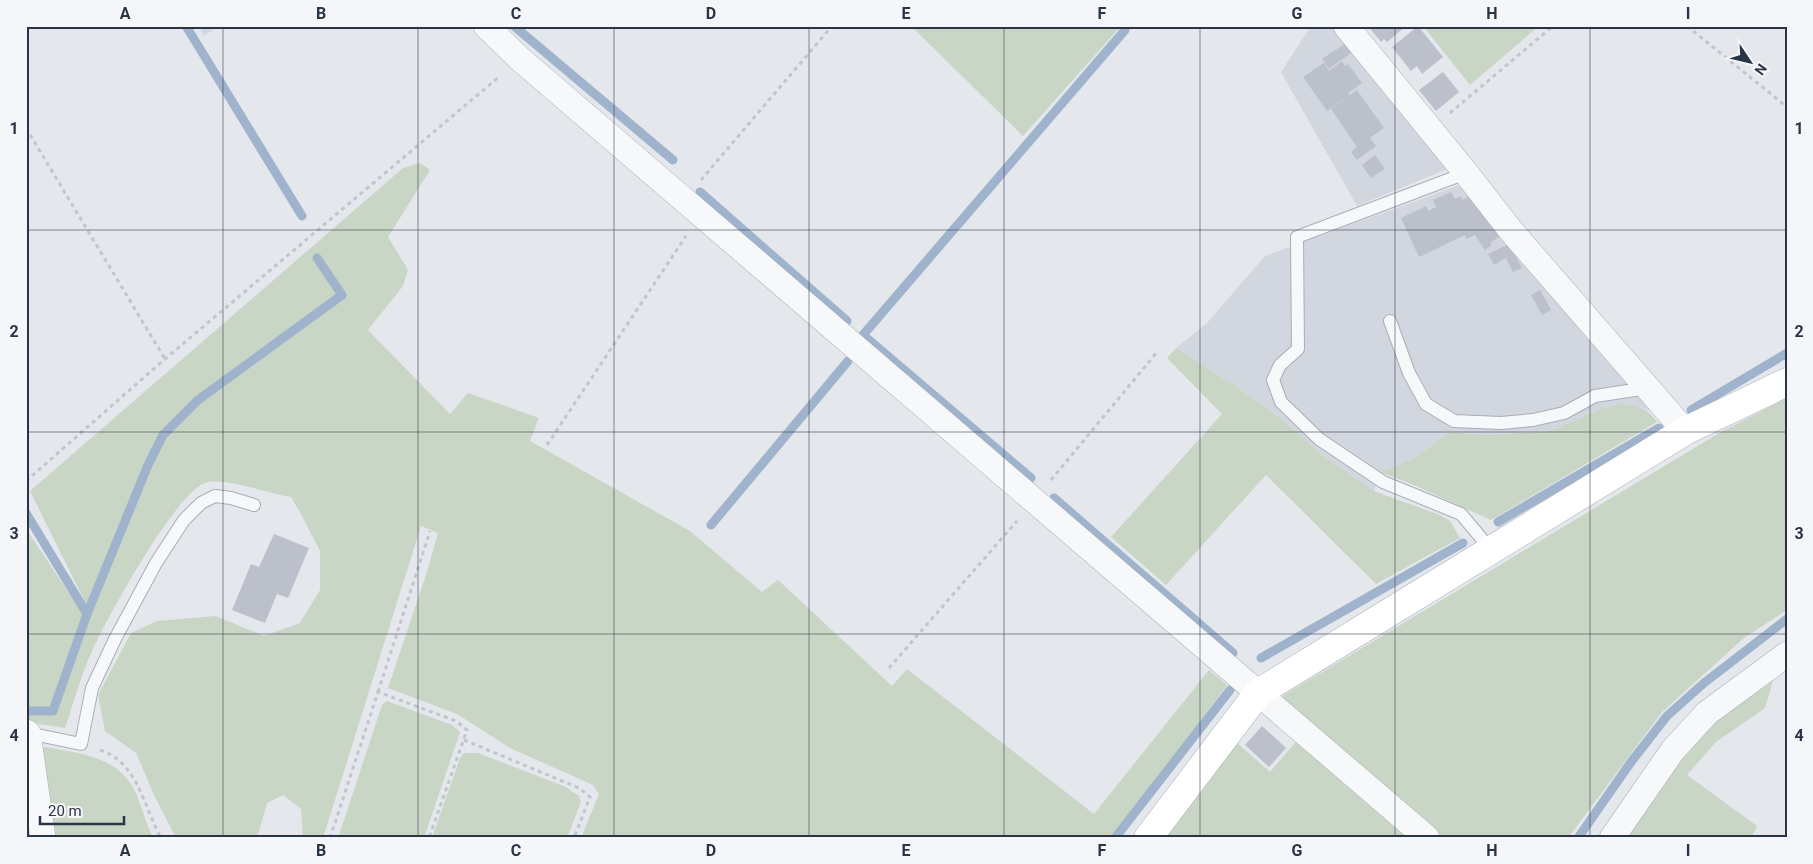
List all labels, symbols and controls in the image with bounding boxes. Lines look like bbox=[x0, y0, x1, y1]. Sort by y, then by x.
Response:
text: A bbox=[120, 4, 131, 23]
text: B bbox=[316, 4, 326, 23]
text: C bbox=[511, 4, 521, 23]
text: D bbox=[706, 4, 716, 23]
text: E bbox=[902, 4, 911, 23]
text: F bbox=[1098, 4, 1107, 23]
text: G bbox=[1292, 4, 1303, 23]
text: H bbox=[1486, 4, 1498, 23]
text: I bbox=[1686, 4, 1690, 23]
north arrow bbox=[1726, 38, 1776, 88]
text: N bbox=[1751, 61, 1770, 78]
text: 1 bbox=[9, 119, 19, 138]
text: 1 bbox=[1794, 119, 1804, 138]
text: 2 bbox=[9, 322, 19, 341]
text: 2 bbox=[1794, 322, 1804, 341]
text: 3 bbox=[9, 524, 19, 543]
text: 3 bbox=[1794, 524, 1804, 543]
text: 4 bbox=[9, 726, 19, 745]
text: 4 bbox=[1794, 726, 1804, 745]
scale bar bbox=[40, 794, 124, 826]
text: 20 m bbox=[48, 802, 82, 820]
text: A bbox=[120, 841, 131, 860]
text: B bbox=[316, 841, 326, 860]
text: C bbox=[511, 841, 521, 860]
text: D bbox=[706, 841, 716, 860]
text: E bbox=[902, 841, 911, 860]
text: F bbox=[1098, 841, 1107, 860]
text: G bbox=[1292, 841, 1303, 860]
text: H bbox=[1486, 841, 1498, 860]
text: I bbox=[1686, 841, 1690, 860]

